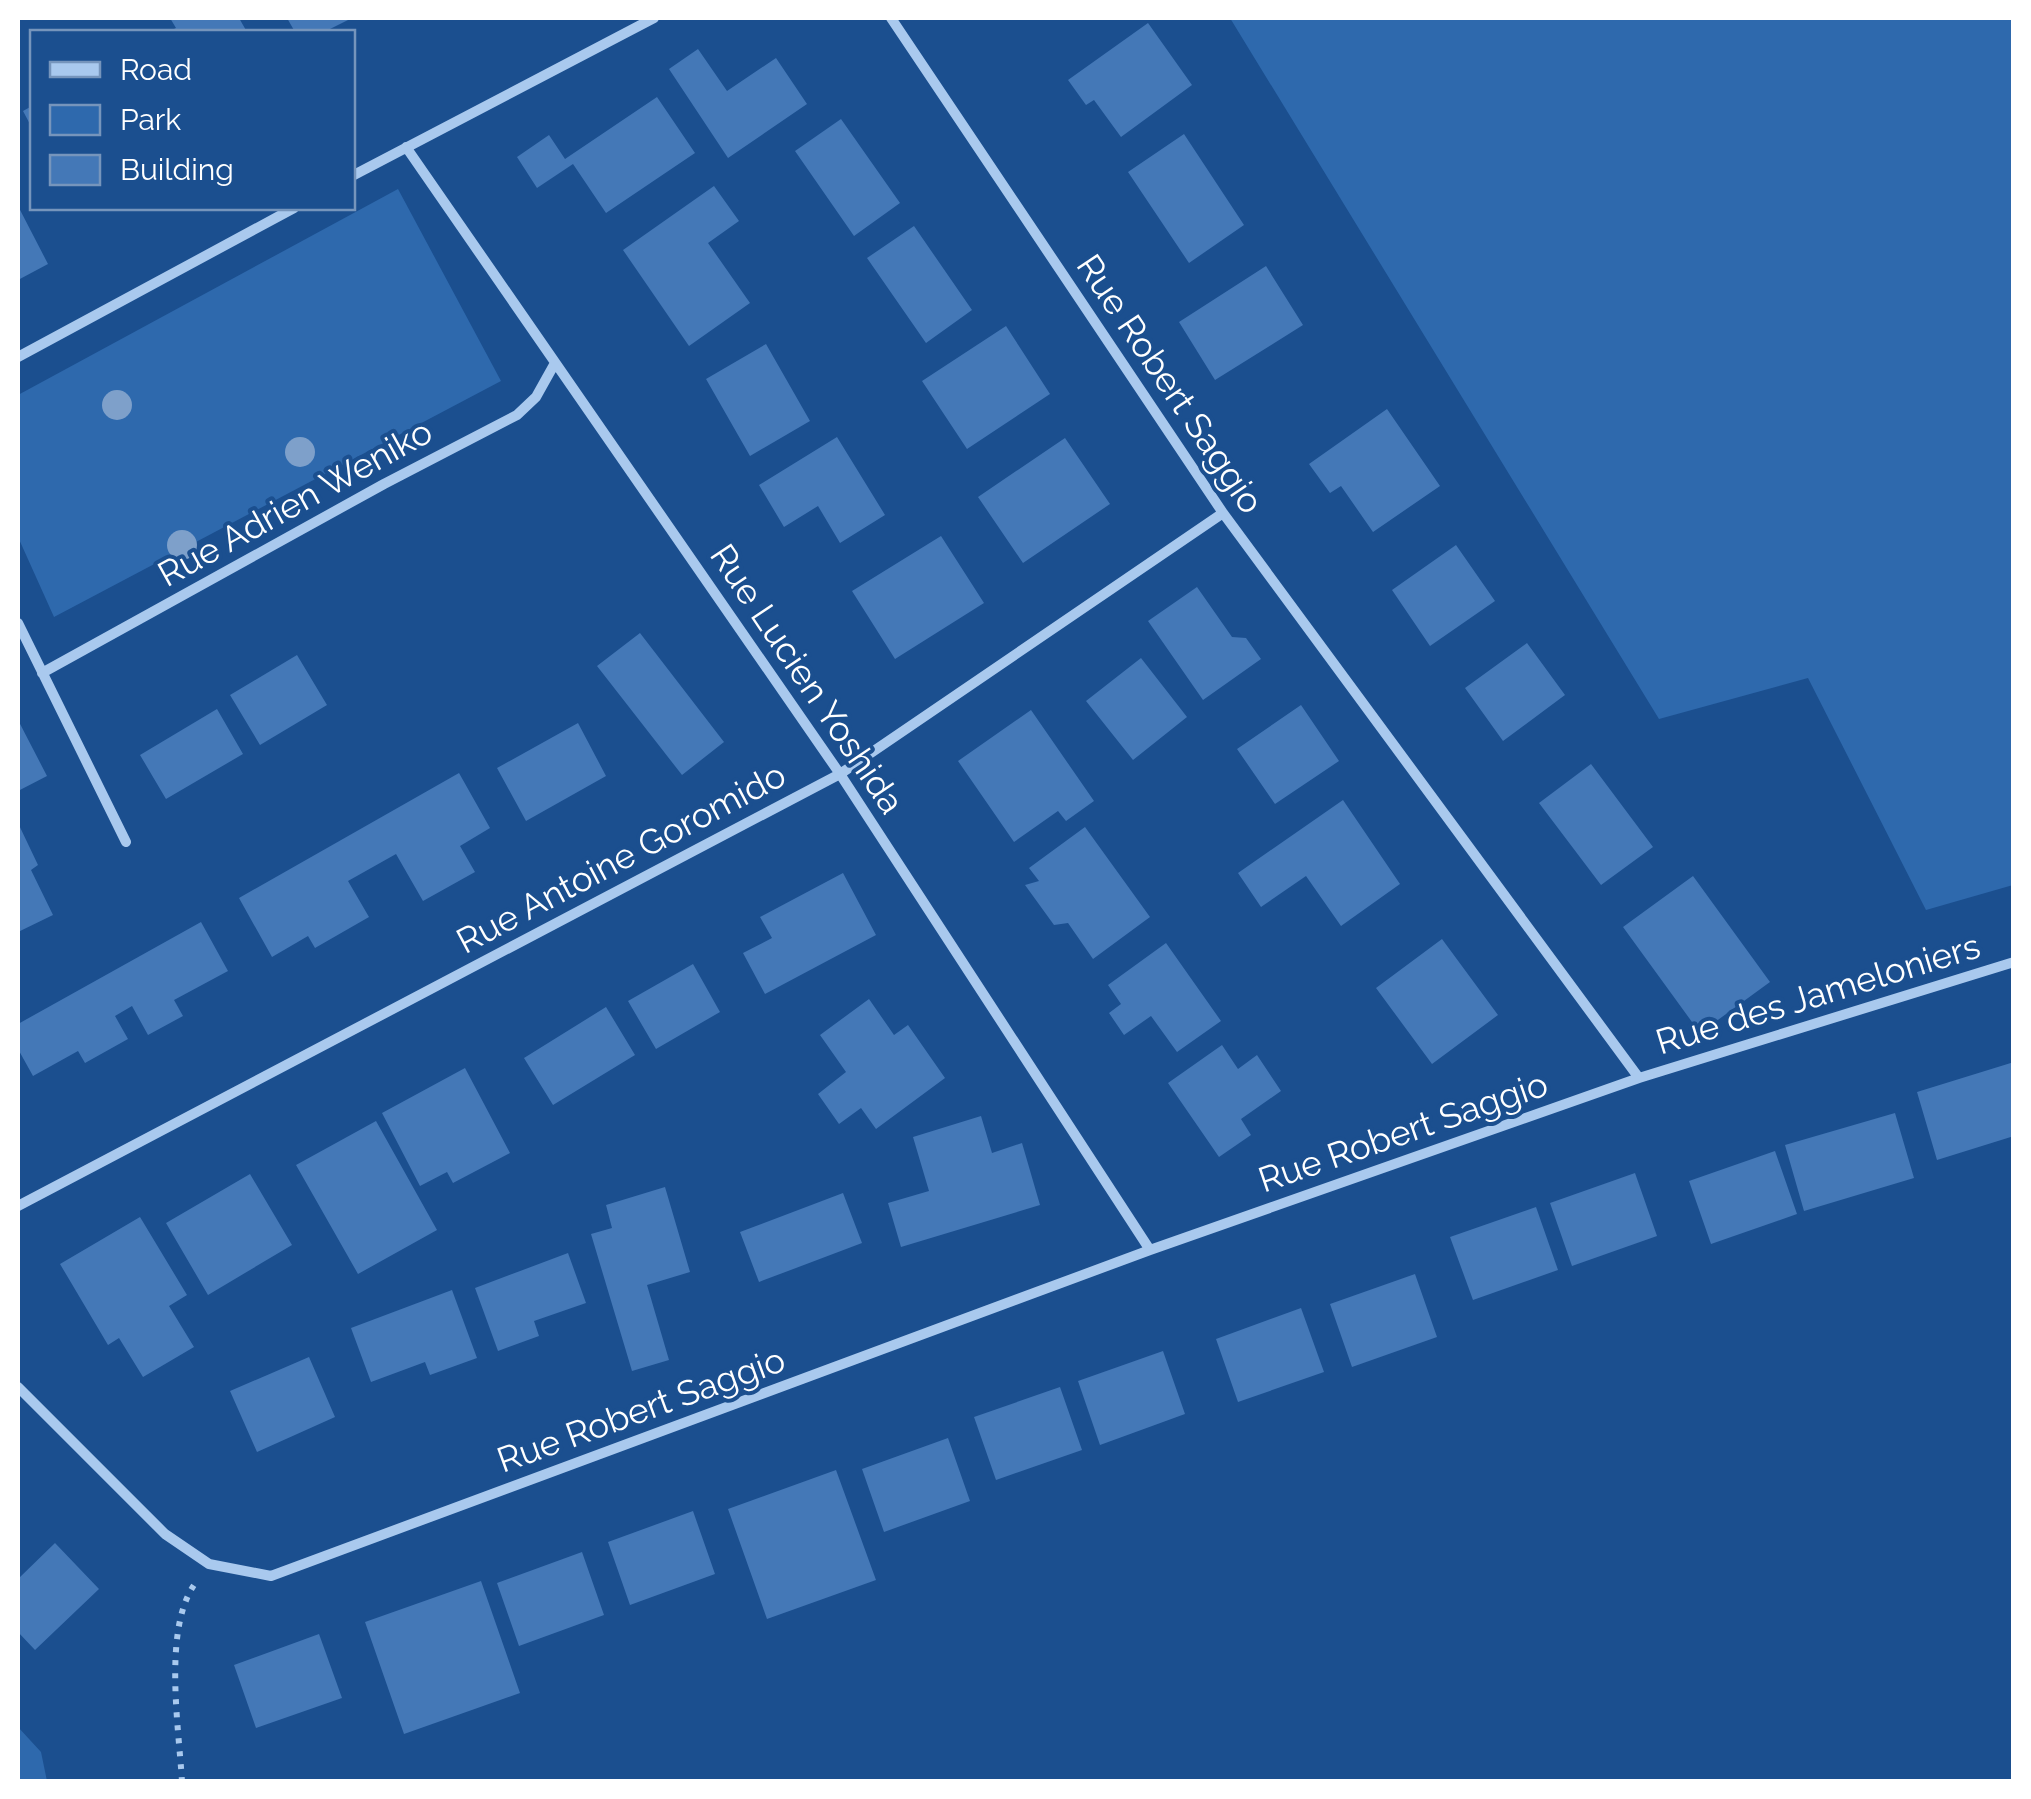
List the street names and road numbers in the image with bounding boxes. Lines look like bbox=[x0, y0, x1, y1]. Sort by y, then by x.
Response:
street label: Rue Robert Saggio bbox=[1069, 247, 1272, 521]
street label: Rue Adrien Weniko bbox=[151, 410, 439, 595]
street label: Rue Lucien Yoshida bbox=[702, 536, 913, 821]
street label: Rue Antoine Goromido bbox=[449, 753, 792, 962]
street label: Rue des Jameloniers bbox=[1651, 925, 1985, 1062]
street label: Rue Robert Saggio bbox=[1253, 1063, 1553, 1200]
street label: Rue Robert Saggio bbox=[491, 1338, 790, 1481]

